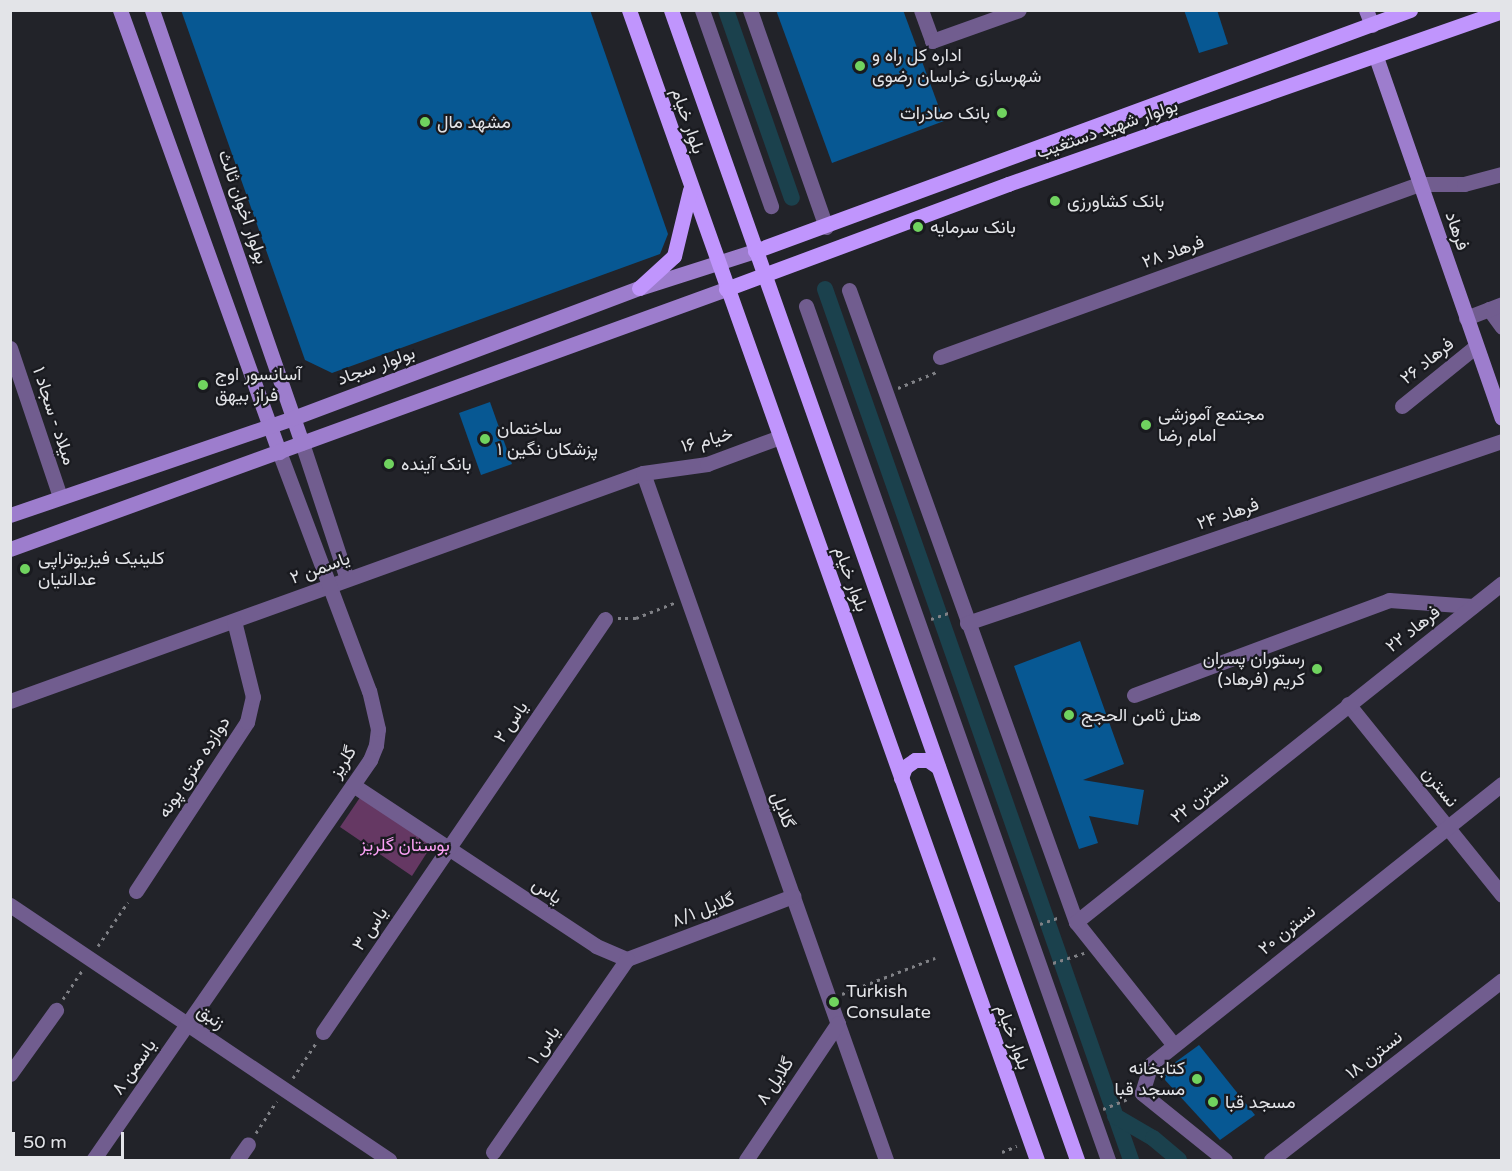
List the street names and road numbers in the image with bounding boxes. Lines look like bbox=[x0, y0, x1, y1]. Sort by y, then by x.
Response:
street label: بلوار خیام bbox=[667, 85, 709, 157]
street label: بولوار شهید دستغیب bbox=[1033, 95, 1181, 163]
street label: بولوار اخوان ثالث bbox=[213, 147, 273, 267]
street label: فرهاد bbox=[1440, 209, 1474, 253]
street label: فرهاد ۲۸ bbox=[1139, 231, 1207, 273]
street label: فرهاد ۲۶ bbox=[1396, 333, 1458, 389]
street label: بولوار سجاد bbox=[334, 342, 418, 390]
street label: میلاد - سجاد ۱ bbox=[28, 364, 80, 468]
street label: خیام ۱۶ bbox=[679, 423, 735, 457]
street label: فرهاد ۲۴ bbox=[1194, 493, 1262, 535]
street label: بلوار خیام bbox=[829, 543, 873, 615]
street label: یاسمن ۲ bbox=[287, 547, 353, 589]
street label: فرهاد ۲۲ bbox=[1381, 601, 1445, 657]
street label: یاس ۲ bbox=[489, 697, 533, 747]
street label: دوازده متری پونه bbox=[153, 712, 235, 822]
street label: گلریز bbox=[325, 742, 361, 782]
street label: نسترن bbox=[1417, 763, 1463, 811]
street label: نسترن ۲۲ bbox=[1166, 768, 1234, 828]
street label: گلایل bbox=[767, 789, 799, 831]
street label: یاس bbox=[528, 873, 566, 909]
street label: گلایل ۸/۱ bbox=[669, 888, 737, 932]
street label: نسترن ۲۰ bbox=[1254, 900, 1320, 960]
street label: یاس ۳ bbox=[348, 903, 392, 955]
street label: زنبق bbox=[193, 1000, 229, 1034]
street label: بلوار خیام bbox=[991, 1001, 1035, 1073]
street label: یاس ۱ bbox=[523, 1022, 565, 1068]
street label: نسترن ۱۸ bbox=[1341, 1026, 1407, 1084]
street label: یاسمن ۸ bbox=[107, 1035, 161, 1099]
street label: گلایل ۸ bbox=[751, 1053, 799, 1109]

